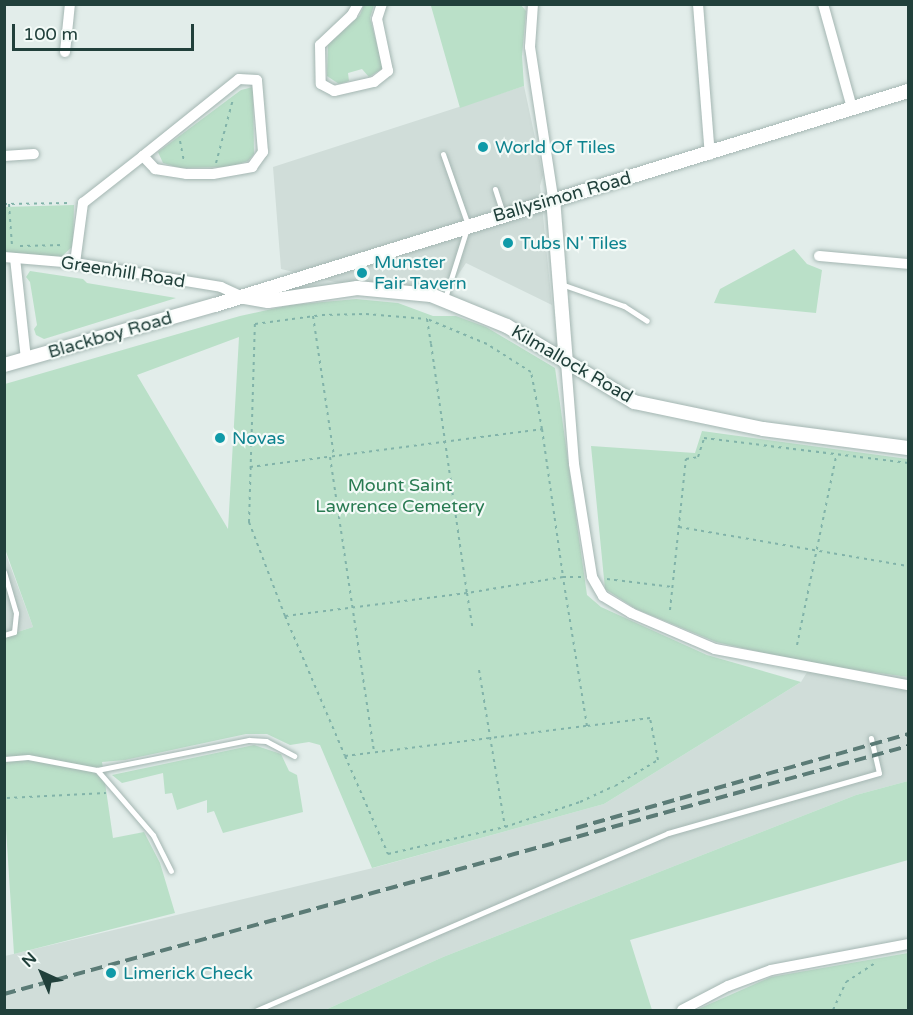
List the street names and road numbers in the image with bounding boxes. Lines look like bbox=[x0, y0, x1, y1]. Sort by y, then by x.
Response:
street label: Ballysimon Road bbox=[490, 167, 634, 227]
street label: Greenhill Road bbox=[59, 251, 187, 293]
street label: Blackboy Road bbox=[45, 307, 175, 363]
street label: Kilmallock Road bbox=[507, 320, 637, 408]

